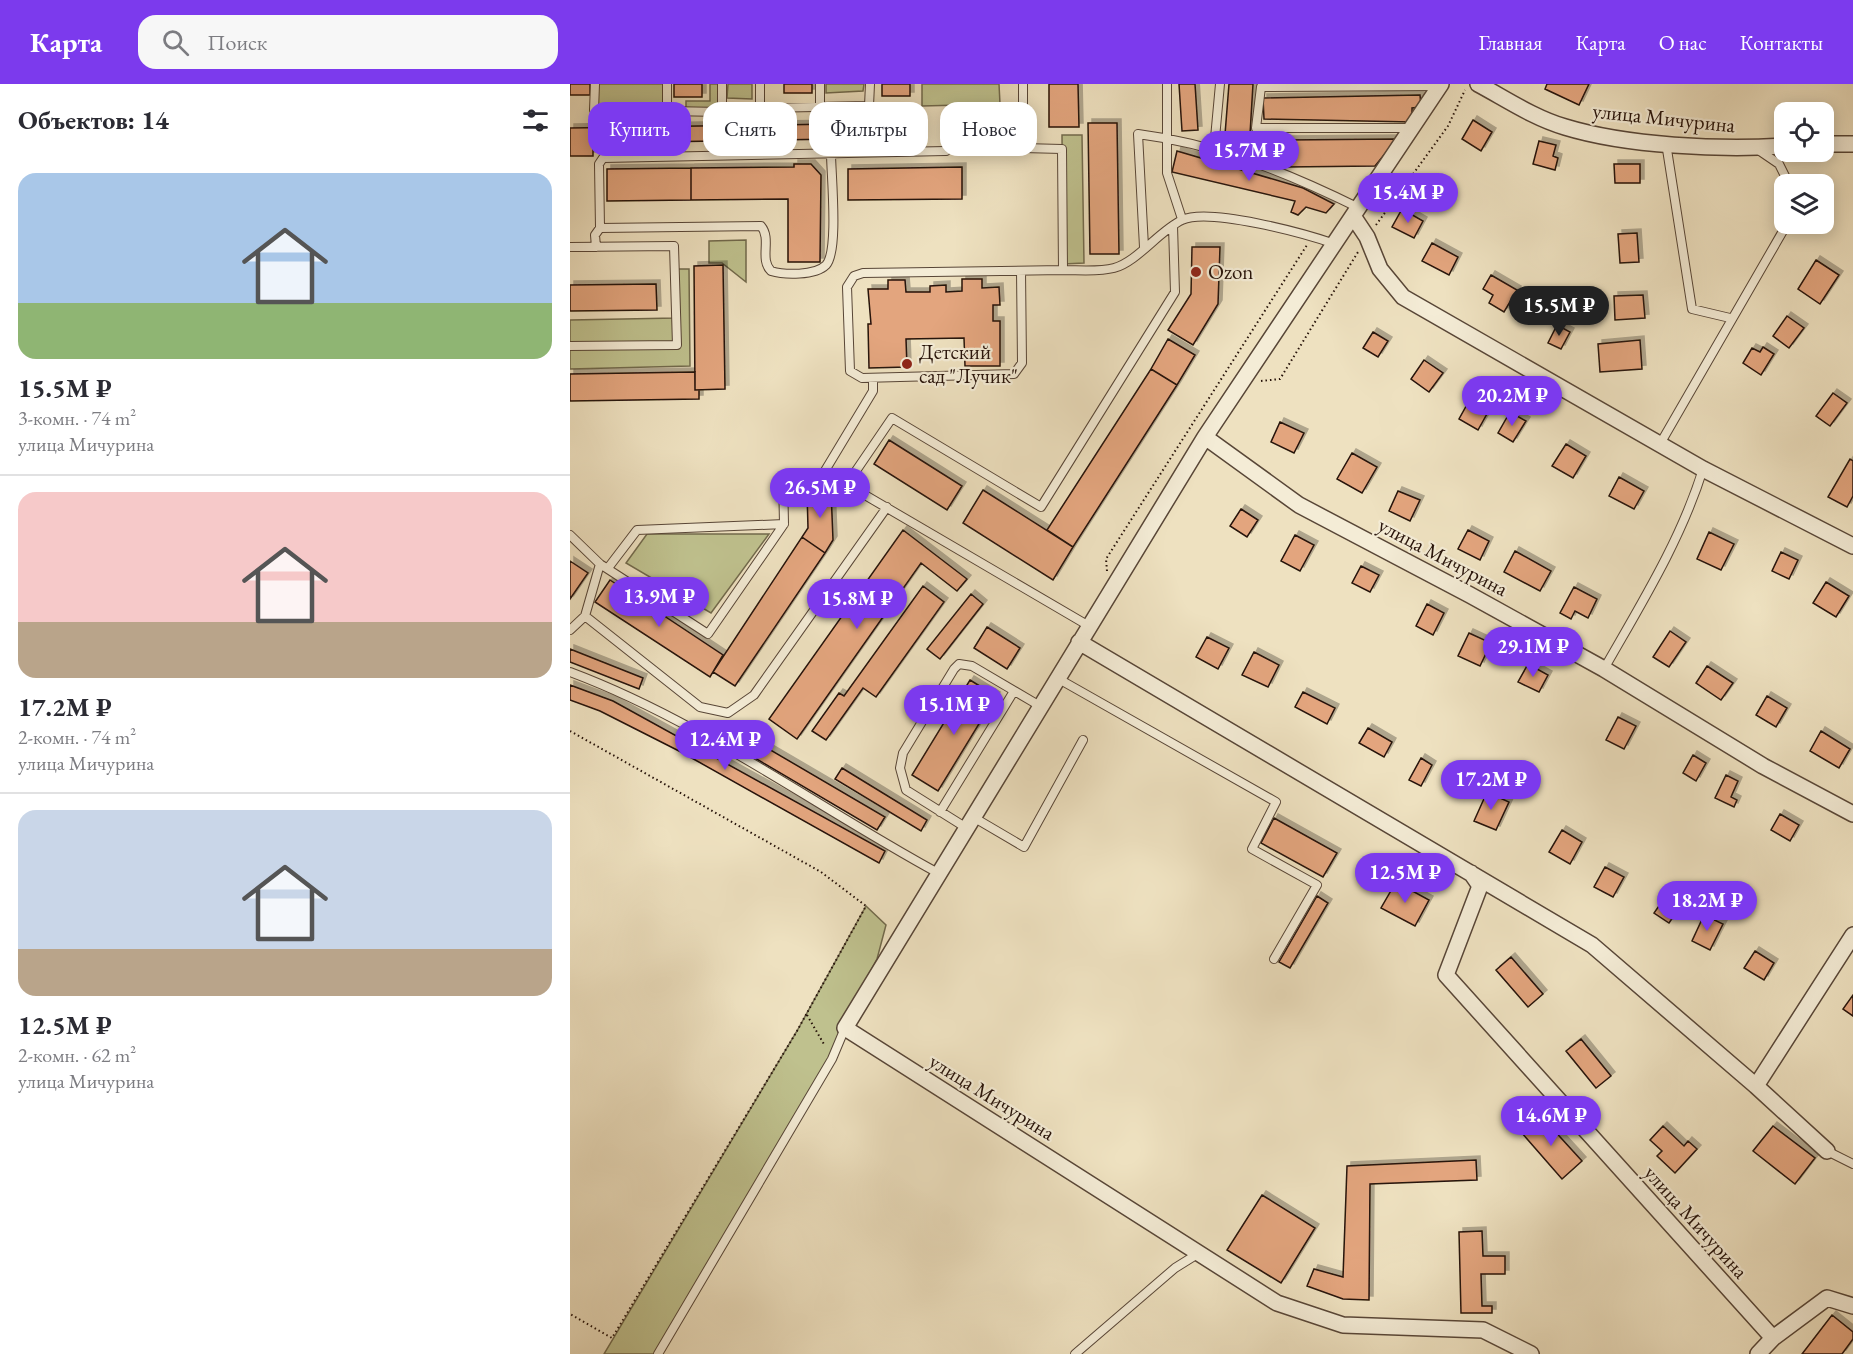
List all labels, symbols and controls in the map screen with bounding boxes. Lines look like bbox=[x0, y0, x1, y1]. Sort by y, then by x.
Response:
search box bbox=[138, 15, 558, 69]
text: Карта bbox=[30, 24, 102, 60]
icon: search bbox=[159, 26, 192, 59]
text: Поиск bbox=[207, 28, 267, 57]
text: Главная bbox=[1478, 29, 1542, 56]
text: Карта bbox=[1575, 29, 1626, 56]
text: О нас bbox=[1659, 29, 1707, 56]
text: Контакты bbox=[1740, 29, 1823, 56]
street label: улица Мичурина bbox=[1591, 97, 1737, 138]
chip: Купить bbox=[588, 102, 691, 156]
chip: Снять bbox=[703, 102, 797, 156]
chip: Фильтры bbox=[809, 102, 928, 156]
chip: Новое bbox=[940, 102, 1037, 156]
map controls bbox=[1774, 102, 1834, 234]
button: locate bbox=[1774, 102, 1834, 162]
text: Объектов: 14 bbox=[18, 103, 169, 137]
icon: filters bbox=[519, 104, 552, 137]
pin: 15.7M ₽ bbox=[1194, 131, 1304, 182]
text: 15.7M ₽ bbox=[1213, 137, 1285, 163]
pin: 15.4M ₽ bbox=[1353, 173, 1463, 224]
button: layers bbox=[1774, 174, 1834, 234]
text: 15.4M ₽ bbox=[1372, 179, 1444, 205]
icon: home bbox=[231, 212, 339, 320]
place label: Ozon bbox=[1208, 258, 1253, 285]
marker: Ozon bbox=[1189, 265, 1203, 279]
pin: 15.5M ₽ bbox=[1504, 286, 1614, 337]
text: 15.5M ₽ bbox=[1523, 292, 1595, 318]
place label: Детский сад "Лучик" bbox=[919, 338, 1018, 389]
marker: Детский сад "Лучик" bbox=[900, 357, 914, 371]
text: 15.5M ₽ bbox=[18, 371, 112, 405]
pin: 20.2M ₽ bbox=[1457, 376, 1567, 427]
text: 20.2M ₽ bbox=[1476, 382, 1548, 408]
text: 3-комн. · 74 m² bbox=[18, 405, 136, 431]
text: улица Мичурина bbox=[18, 431, 154, 457]
pin: 26.5M ₽ bbox=[765, 468, 875, 519]
text: 26.5M ₽ bbox=[784, 474, 856, 500]
street label: улица Мичурина bbox=[1374, 511, 1513, 602]
icon: home bbox=[231, 531, 339, 639]
pin: 13.9M ₽ bbox=[604, 577, 714, 628]
pin: 15.8M ₽ bbox=[802, 579, 912, 630]
text: 13.9M ₽ bbox=[623, 583, 695, 609]
text: 15.8M ₽ bbox=[821, 585, 893, 611]
pin: 29.1M ₽ bbox=[1478, 627, 1588, 678]
text: 29.1M ₽ bbox=[1497, 633, 1569, 659]
pin: 15.1M ₽ bbox=[899, 685, 1009, 736]
text: 17.2M ₽ bbox=[18, 690, 112, 724]
text: 15.1M ₽ bbox=[918, 691, 990, 717]
pin: 12.4M ₽ bbox=[670, 720, 780, 771]
text: 2-комн. · 74 m² bbox=[18, 724, 136, 750]
text: 12.4M ₽ bbox=[689, 726, 761, 752]
text: улица Мичурина bbox=[18, 750, 154, 776]
pin: 17.2M ₽ bbox=[1436, 760, 1546, 811]
text: 17.2M ₽ bbox=[1455, 766, 1527, 792]
icon: home bbox=[231, 849, 339, 957]
pin: 12.5M ₽ bbox=[1350, 853, 1460, 904]
text: 12.5M ₽ bbox=[1369, 859, 1441, 885]
pin: 18.2M ₽ bbox=[1652, 881, 1762, 932]
text: 18.2M ₽ bbox=[1671, 887, 1743, 913]
text: 12.5M ₽ bbox=[18, 1008, 112, 1042]
text: 2-комн. · 62 m² bbox=[18, 1042, 136, 1068]
street label: улица Мичурина bbox=[924, 1047, 1061, 1146]
text: улица Мичурина bbox=[18, 1068, 154, 1094]
pin: 14.6M ₽ bbox=[1496, 1096, 1606, 1147]
text: 14.6M ₽ bbox=[1515, 1102, 1587, 1128]
street label: улица Мичурина bbox=[1638, 1159, 1755, 1284]

